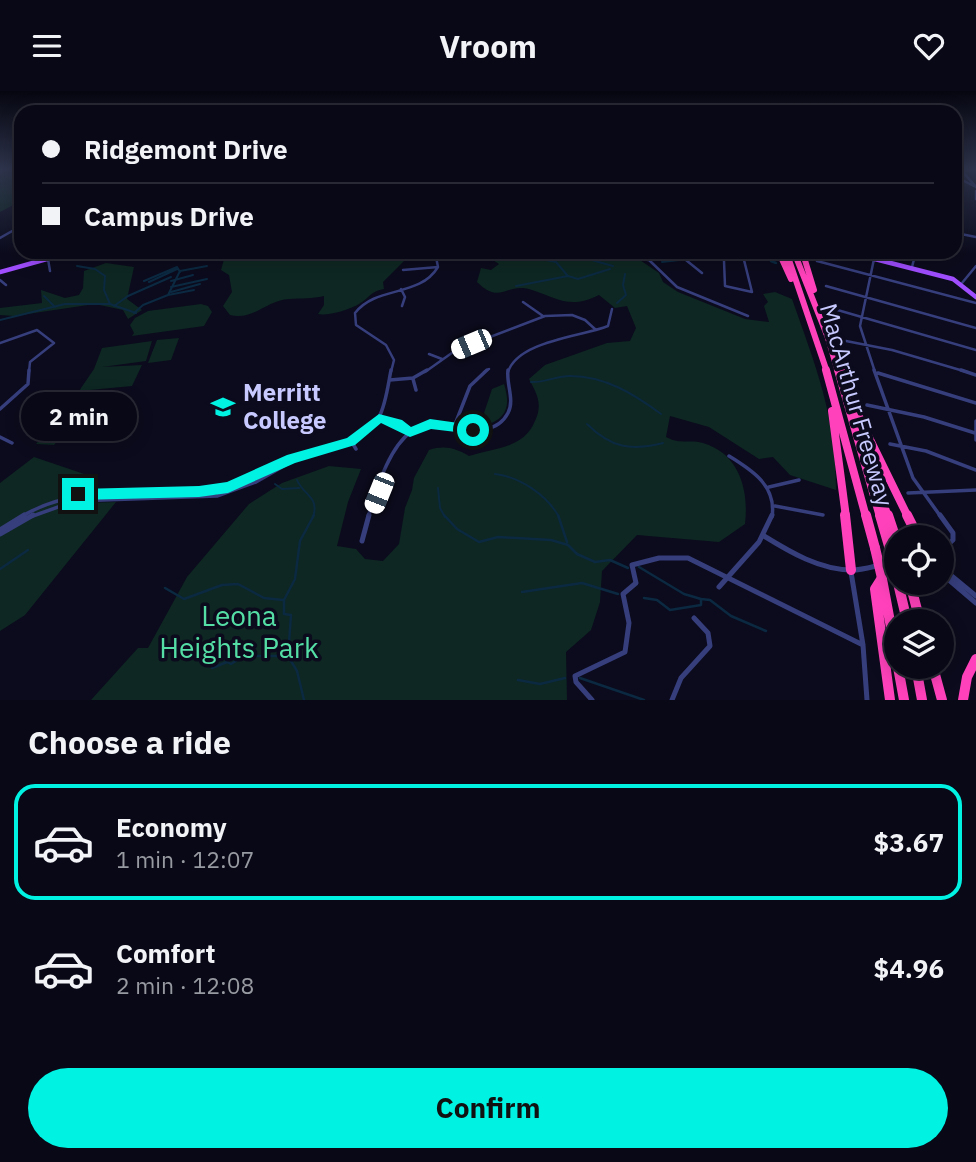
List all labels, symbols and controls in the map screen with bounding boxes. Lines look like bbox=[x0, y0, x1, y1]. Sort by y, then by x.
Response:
text: Vroom bbox=[439, 25, 537, 67]
icon: menu bbox=[28, 27, 66, 65]
icon: heart bbox=[910, 27, 948, 65]
text: Ridgemont Drive bbox=[84, 132, 288, 166]
text: Campus Drive bbox=[84, 199, 254, 233]
street label: MacArthur Freeway bbox=[813, 299, 901, 510]
car bbox=[448, 326, 495, 362]
place label: Merritt College bbox=[243, 376, 327, 436]
callout: 2 min bbox=[20, 393, 136, 441]
school or university icon: Merritt College bbox=[209, 393, 237, 421]
text: 2 min bbox=[49, 401, 109, 431]
route start bbox=[457, 414, 489, 446]
car bbox=[362, 470, 397, 516]
route end bbox=[62, 478, 94, 510]
map controls bbox=[884, 525, 954, 679]
button: locate bbox=[884, 525, 954, 595]
park label: Leona Heights Park bbox=[159, 597, 319, 666]
button: layers bbox=[884, 609, 954, 679]
text: Choose a ride bbox=[28, 721, 231, 763]
text: Economy bbox=[116, 810, 227, 844]
icon: car bbox=[32, 811, 95, 874]
text: $3.67 bbox=[874, 825, 944, 859]
text: 1 min · 12:07 bbox=[116, 844, 254, 874]
text: Comfort bbox=[116, 936, 215, 970]
icon: car bbox=[32, 937, 95, 1000]
text: $4.96 bbox=[874, 951, 944, 985]
text: 2 min · 12:08 bbox=[116, 970, 254, 1000]
button: Confirm bbox=[28, 1068, 948, 1148]

